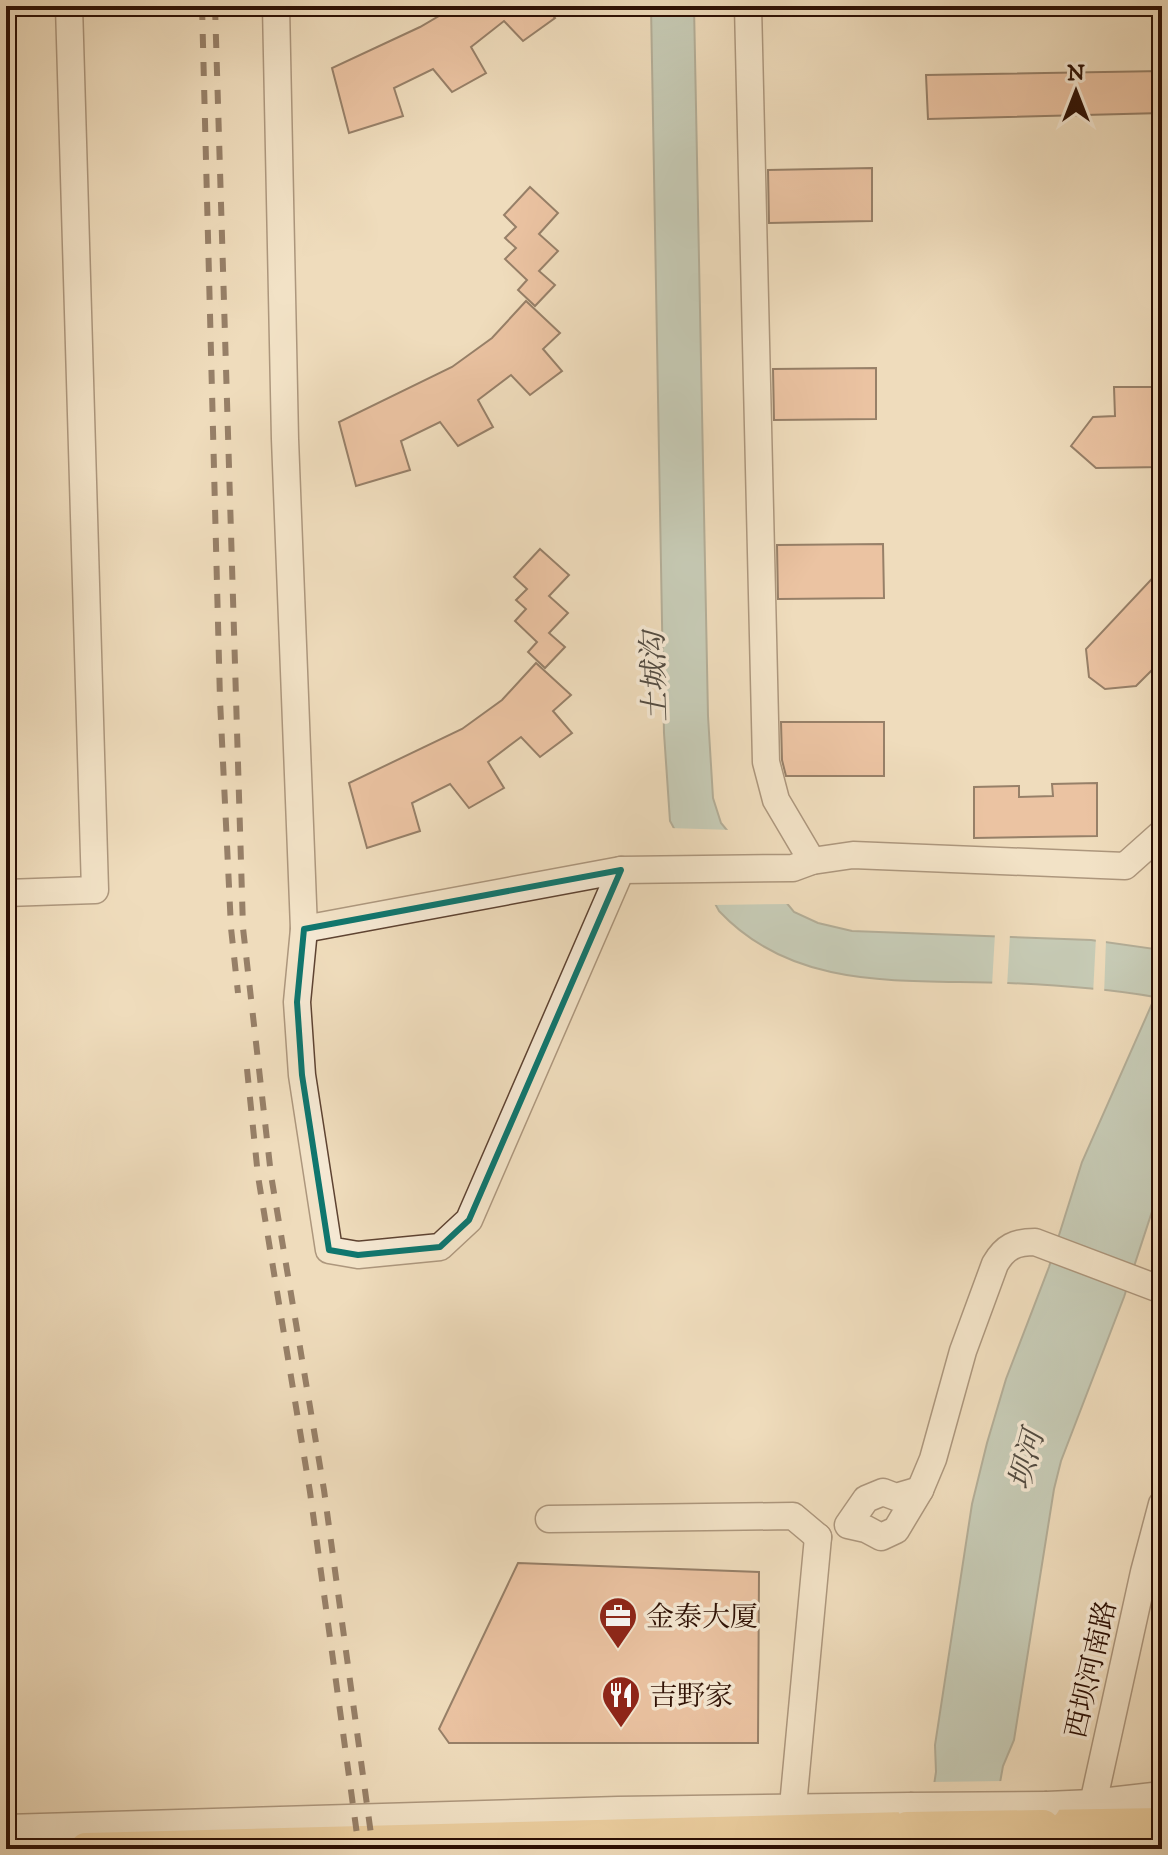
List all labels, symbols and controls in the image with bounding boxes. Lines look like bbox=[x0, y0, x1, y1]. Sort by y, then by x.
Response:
north arrow bbox=[1036, 52, 1116, 132]
text: N bbox=[1067, 60, 1085, 87]
water label: 土城沟 bbox=[635, 627, 676, 723]
water label: 坝河 bbox=[1002, 1422, 1054, 1494]
office icon: 金泰大厦 bbox=[597, 1595, 639, 1650]
street label: 西坝河南路 bbox=[1059, 1597, 1124, 1741]
place label: 金泰大厦 bbox=[646, 1600, 758, 1635]
restaurant icon: 吉野家 bbox=[600, 1674, 642, 1729]
place label: 吉野家 bbox=[649, 1679, 733, 1714]

